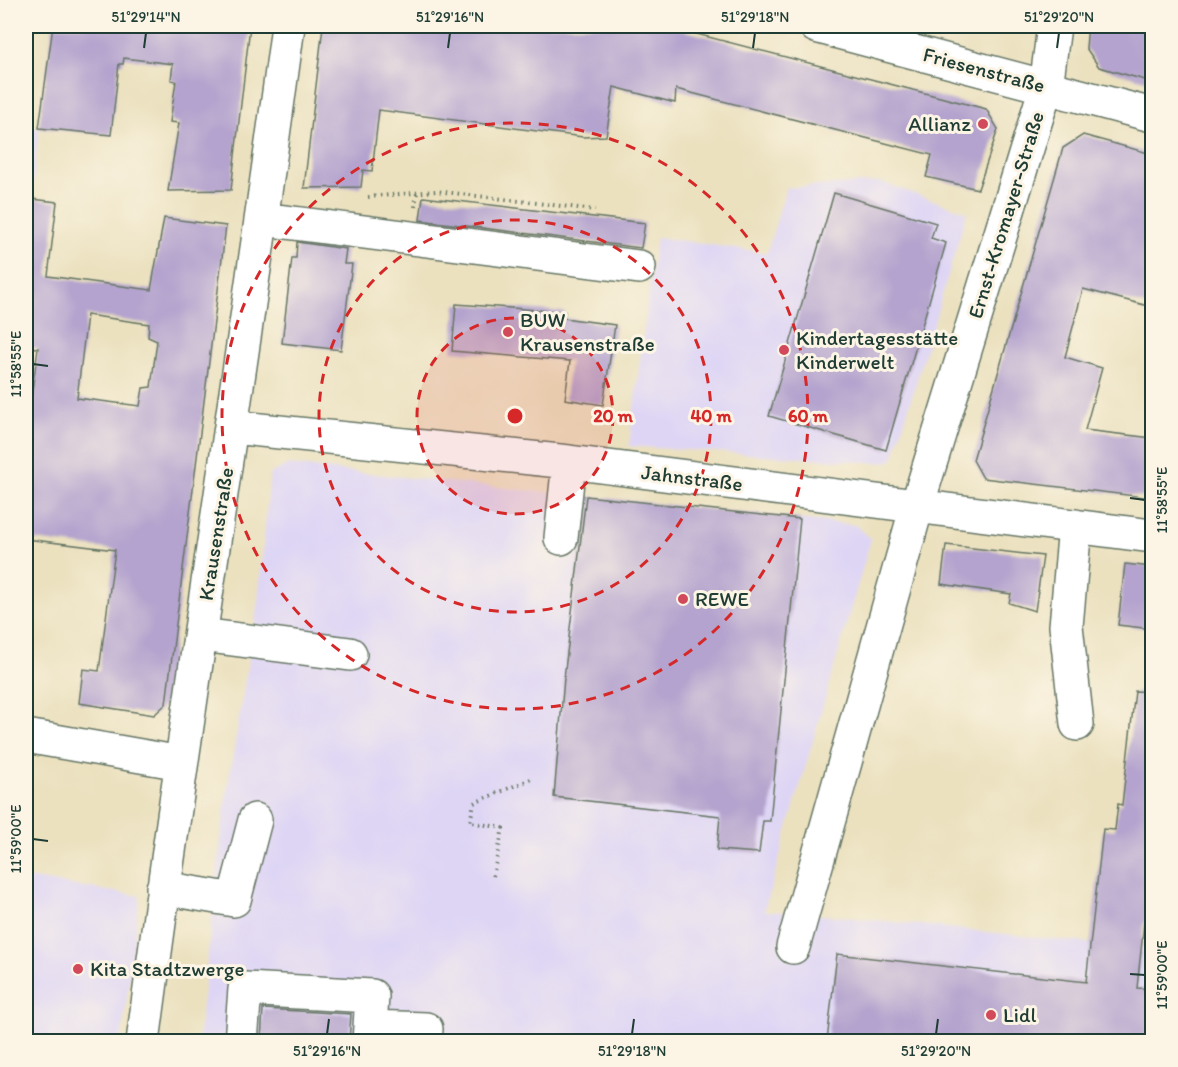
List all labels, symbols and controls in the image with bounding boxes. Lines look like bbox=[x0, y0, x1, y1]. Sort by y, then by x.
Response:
text: 51°29'14"N bbox=[111, 8, 181, 26]
text: 51°29'16"N bbox=[416, 8, 484, 26]
text: 51°29'18"N bbox=[721, 8, 789, 26]
text: 51°29'20"N bbox=[1024, 8, 1094, 26]
street label: Friesenstraße bbox=[921, 41, 1048, 98]
street label: Ernst-Kromayer-Straße bbox=[962, 108, 1049, 321]
place label: Allianz bbox=[908, 111, 971, 136]
marker: Allianz bbox=[976, 117, 990, 131]
place label: BUW Krausenstraße bbox=[520, 307, 655, 356]
marker: BUW Krausenstraße bbox=[501, 325, 515, 339]
place label: Kindertagesstätte Kinderwelt bbox=[796, 325, 958, 374]
text: 11°58'55"E bbox=[7, 331, 25, 397]
marker: Kindertagesstätte Kinderwelt bbox=[777, 343, 791, 357]
text: 20 m bbox=[593, 405, 634, 427]
text: 40 m bbox=[690, 405, 732, 427]
text: 60 m bbox=[788, 405, 829, 427]
centre of rings bbox=[505, 406, 525, 426]
street label: Jahnstraße bbox=[640, 459, 744, 496]
street label: Krausenstraße bbox=[193, 465, 238, 602]
text: 11°58'55"E bbox=[1153, 467, 1171, 533]
place label: REWE bbox=[695, 586, 749, 611]
marker: REWE bbox=[676, 592, 690, 606]
text: 11°59'00"E bbox=[7, 804, 25, 874]
text: 11°59'00"E bbox=[1153, 940, 1171, 1010]
place label: Kita Stadtzwerge bbox=[90, 956, 245, 981]
marker: Kita Stadtzwerge bbox=[71, 962, 85, 976]
place label: Lidl bbox=[1003, 1002, 1037, 1027]
marker: Lidl bbox=[984, 1008, 998, 1022]
text: 51°29'16"N bbox=[293, 1042, 361, 1060]
text: 51°29'18"N bbox=[598, 1042, 666, 1060]
text: 51°29'20"N bbox=[901, 1042, 971, 1060]

